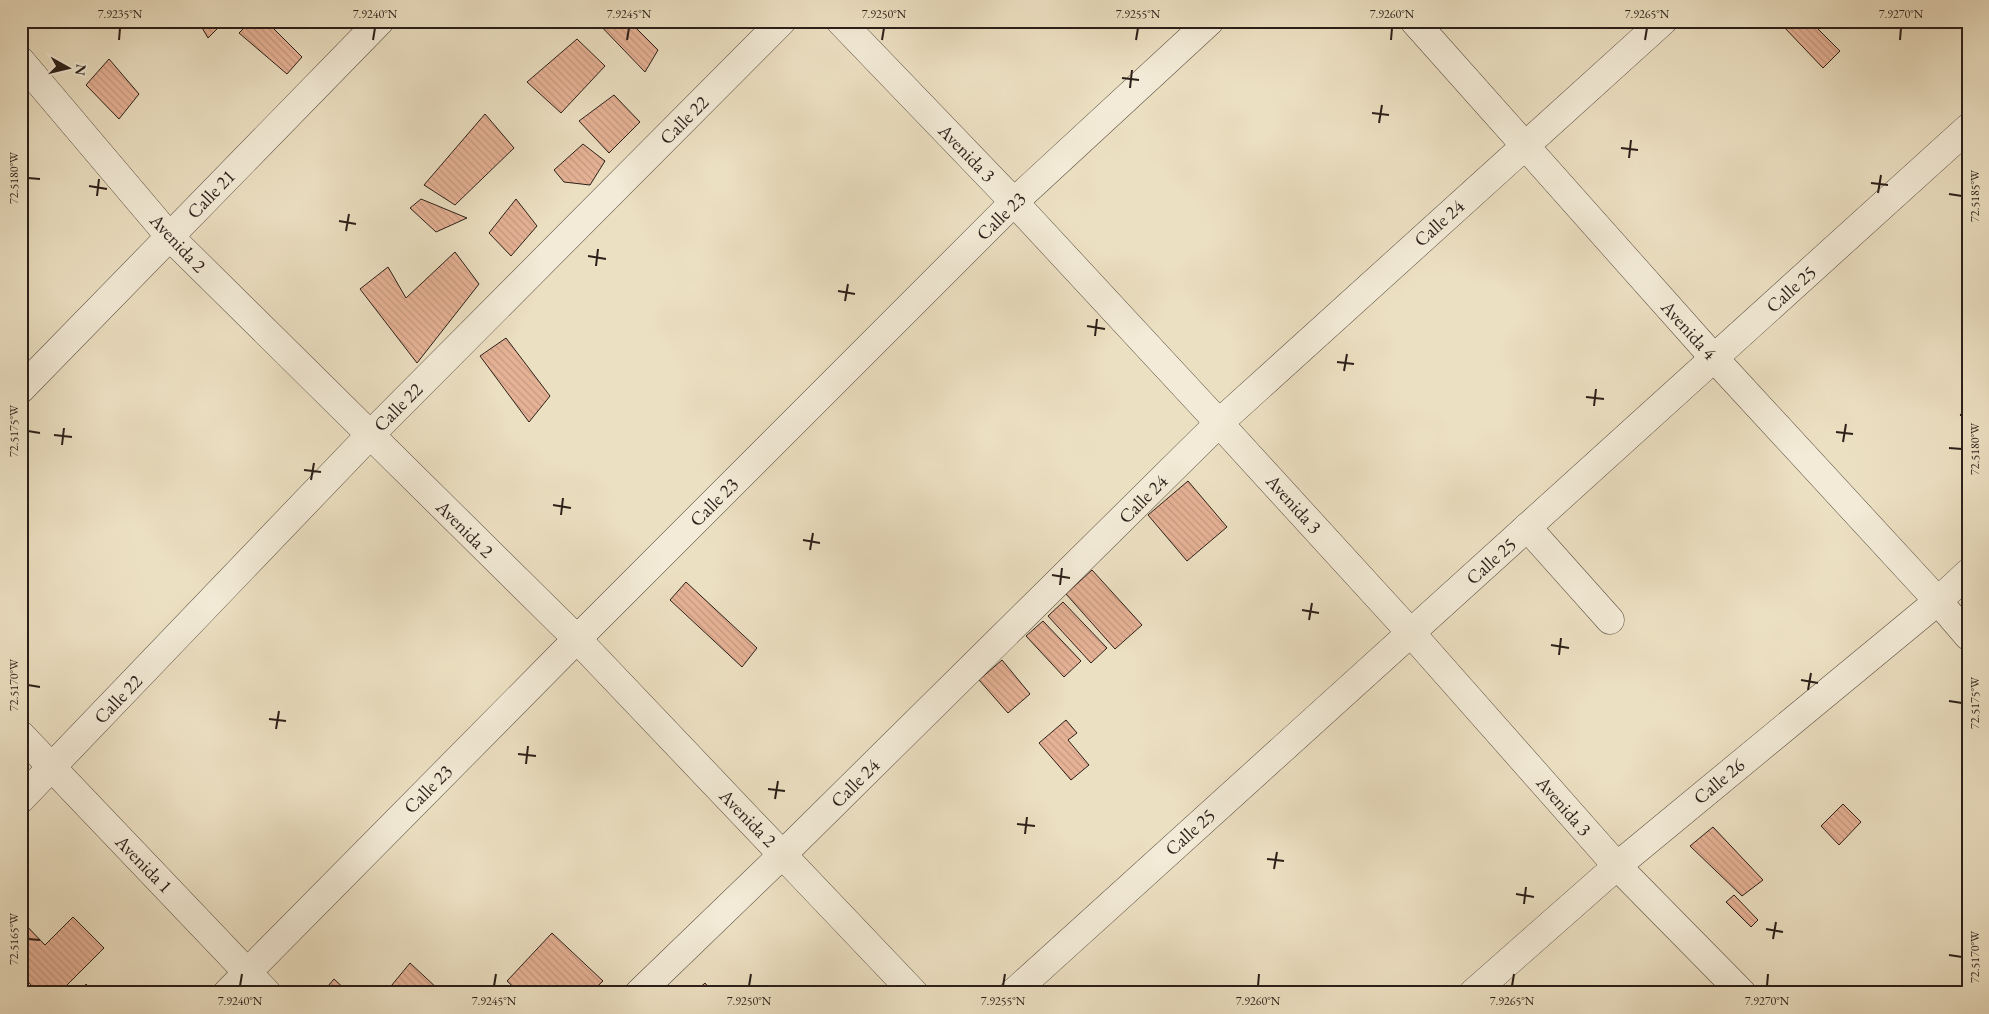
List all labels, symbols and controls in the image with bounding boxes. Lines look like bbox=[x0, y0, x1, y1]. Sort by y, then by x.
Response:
text: 7.9235°N bbox=[98, 6, 143, 22]
text: 7.9240°N bbox=[353, 6, 398, 22]
text: 7.9245°N bbox=[607, 6, 652, 22]
text: 7.9250°N bbox=[862, 6, 907, 22]
text: 7.9255°N bbox=[1116, 6, 1161, 22]
text: 7.9260°N bbox=[1370, 6, 1415, 22]
text: 7.9265°N bbox=[1625, 6, 1670, 22]
text: 7.9270°N bbox=[1879, 6, 1924, 22]
north arrow bbox=[42, 42, 92, 92]
text: N bbox=[71, 63, 91, 77]
street label: Calle 22 bbox=[654, 90, 714, 150]
street label: Avenida 3 bbox=[932, 118, 1001, 188]
text: 72.5180°W bbox=[6, 151, 22, 204]
street label: Calle 21 bbox=[181, 164, 241, 224]
text: 72.5185°W bbox=[1967, 169, 1983, 222]
street label: Calle 23 bbox=[971, 186, 1031, 246]
street label: Calle 24 bbox=[1408, 193, 1470, 252]
street label: Avenida 2 bbox=[144, 207, 212, 278]
street label: Calle 25 bbox=[1760, 260, 1822, 318]
street label: Avenida 4 bbox=[1655, 294, 1723, 366]
street label: Calle 22 bbox=[368, 377, 428, 437]
text: 72.5175°W bbox=[6, 404, 22, 457]
text: 72.5180°W bbox=[1967, 422, 1983, 475]
street label: Calle 24 bbox=[1113, 468, 1174, 529]
street label: Avenida 3 bbox=[1260, 468, 1327, 539]
street label: Calle 23 bbox=[684, 472, 744, 532]
street label: Avenida 2 bbox=[430, 494, 499, 563]
street label: Calle 25 bbox=[1460, 532, 1522, 590]
text: 72.5170°W bbox=[6, 658, 22, 711]
street label: Calle 22 bbox=[88, 669, 148, 729]
text: 72.5175°W bbox=[1967, 676, 1983, 729]
street label: Calle 24 bbox=[825, 752, 886, 813]
street label: Calle 26 bbox=[1688, 752, 1750, 810]
street label: Calle 23 bbox=[398, 759, 458, 819]
street label: Avenida 3 bbox=[1530, 770, 1597, 841]
street label: Avenida 2 bbox=[713, 783, 782, 853]
street label: Calle 25 bbox=[1159, 803, 1221, 861]
street label: Avenida 1 bbox=[109, 829, 178, 899]
text: 72.5165°W bbox=[6, 912, 22, 965]
text: 72.5170°W bbox=[1967, 930, 1983, 983]
text: 7.9240°N bbox=[218, 993, 263, 1009]
text: 7.9245°N bbox=[472, 993, 517, 1009]
text: 7.9250°N bbox=[727, 993, 772, 1009]
text: 7.9255°N bbox=[981, 993, 1026, 1009]
text: 7.9260°N bbox=[1236, 993, 1281, 1009]
text: 7.9265°N bbox=[1490, 993, 1535, 1009]
text: 7.9270°N bbox=[1745, 993, 1790, 1009]

